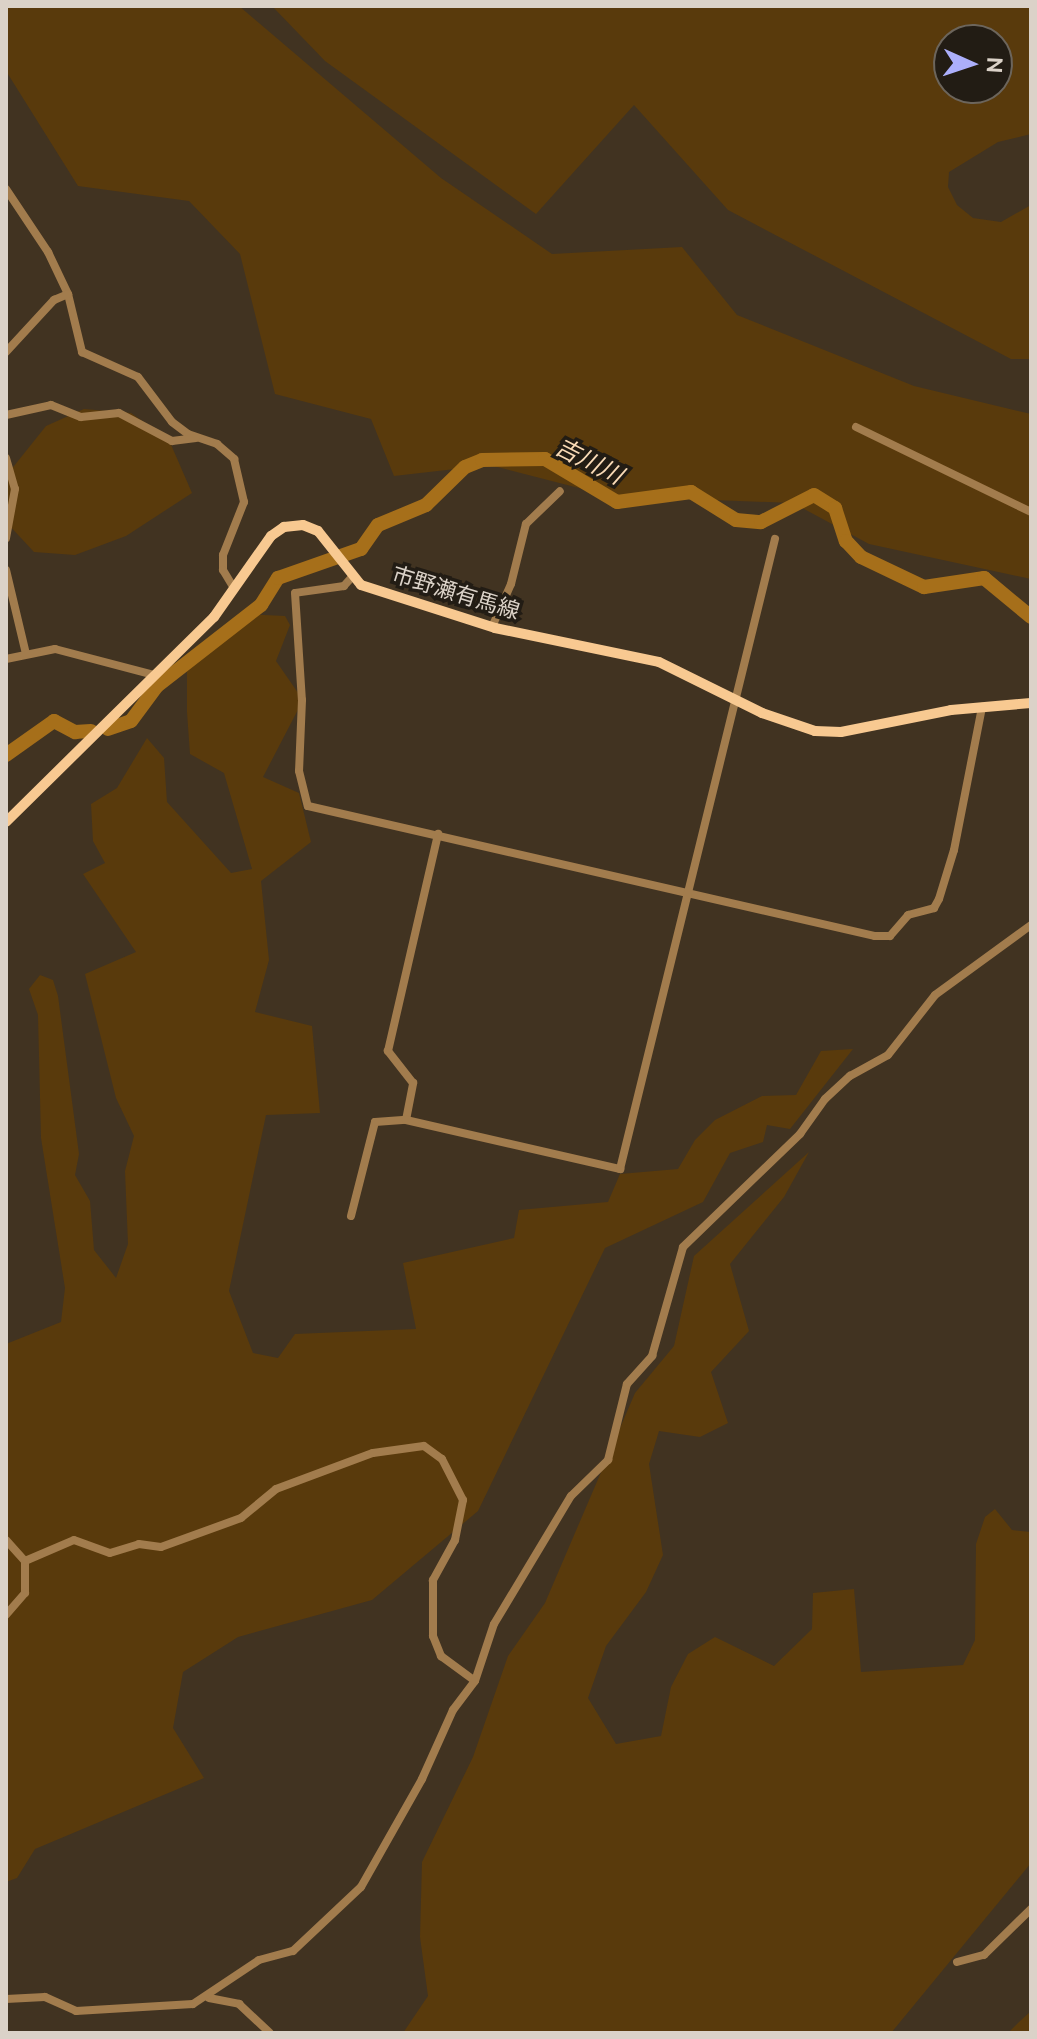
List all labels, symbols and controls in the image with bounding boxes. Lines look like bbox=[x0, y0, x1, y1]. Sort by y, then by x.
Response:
north arrow bbox=[933, 24, 1013, 104]
text: N bbox=[983, 56, 1008, 74]
water label: 吉川川 bbox=[550, 432, 628, 490]
street label: 市野瀬有馬線 bbox=[389, 560, 523, 624]

